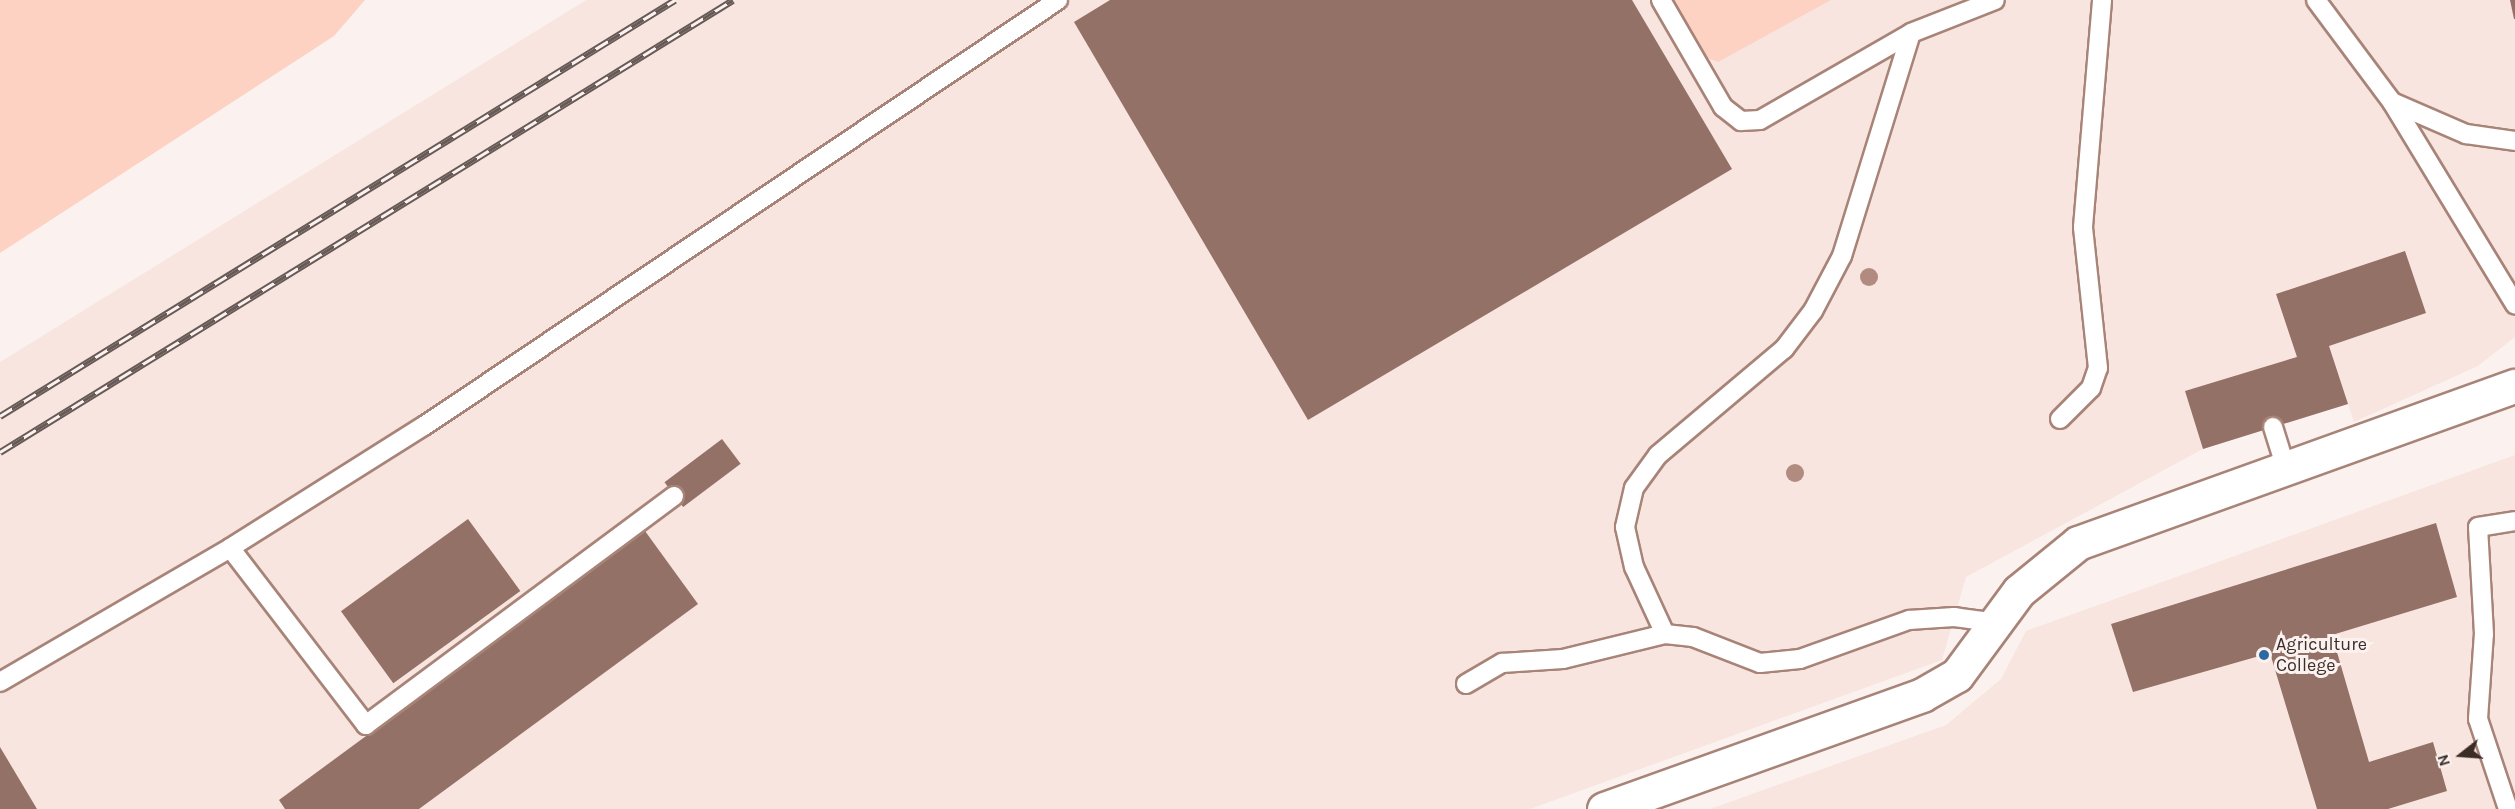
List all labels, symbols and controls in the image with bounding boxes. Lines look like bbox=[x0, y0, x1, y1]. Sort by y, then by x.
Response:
place label: Agriculture College bbox=[2276, 634, 2367, 676]
marker: Agriculture College bbox=[2257, 648, 2271, 662]
north arrow bbox=[2431, 725, 2491, 785]
text: N bbox=[2433, 752, 2454, 769]

